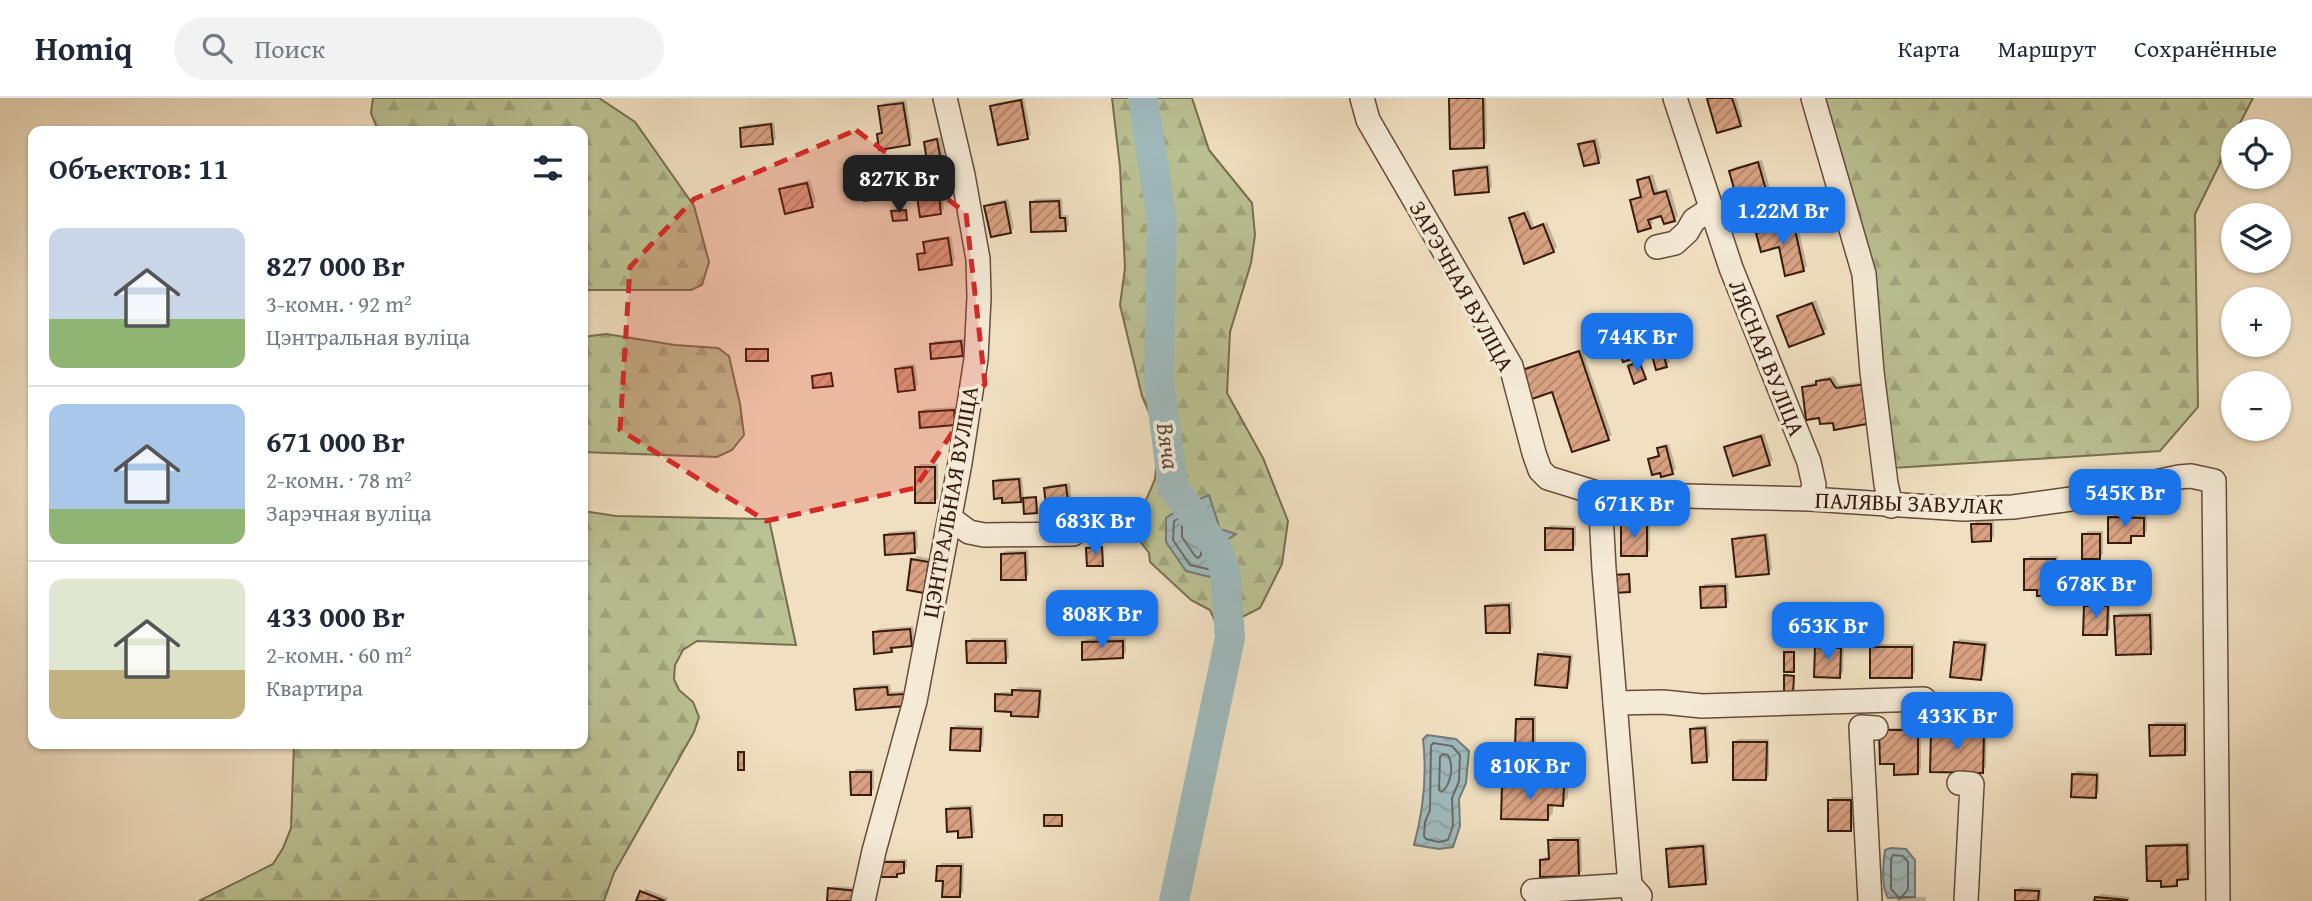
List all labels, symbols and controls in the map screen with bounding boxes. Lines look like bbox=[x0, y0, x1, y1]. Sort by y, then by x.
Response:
search box bbox=[174, 17, 664, 80]
text: Homiq bbox=[35, 24, 132, 72]
icon: search bbox=[198, 29, 236, 67]
text: Поиск bbox=[254, 29, 325, 68]
text: Карта bbox=[1898, 31, 1960, 66]
text: Маршрут bbox=[1998, 31, 2096, 66]
text: Сохранённые bbox=[2134, 31, 2277, 66]
map controls bbox=[2221, 119, 2291, 441]
button: locate bbox=[2221, 119, 2291, 189]
text: Объектов: 11 bbox=[49, 146, 229, 190]
icon: filters bbox=[529, 149, 567, 187]
pin: 827K Br bbox=[834, 156, 964, 215]
text: 827K Br bbox=[859, 161, 939, 194]
pin: 1.22M Br bbox=[1711, 188, 1855, 247]
text: 1.22M Br bbox=[1737, 193, 1829, 226]
street label: ЗАРЭЧНАЯ ВУЛІЦА bbox=[1402, 194, 1523, 377]
button: layers bbox=[2221, 203, 2291, 273]
text: 827 000 Br bbox=[266, 243, 405, 287]
icon: home bbox=[105, 256, 189, 340]
street label: ЛЯСНАЯ ВУЛІЦА bbox=[1721, 275, 1814, 441]
text: 3-комн. · 92 m² bbox=[266, 287, 412, 320]
button: + bbox=[2221, 287, 2291, 357]
pin: 744K Br bbox=[1572, 314, 1702, 373]
text: 744K Br bbox=[1597, 319, 1677, 352]
text: Цэнтральная вуліца bbox=[266, 320, 470, 353]
button: − bbox=[2221, 371, 2291, 441]
street label: ЦЭНТРАЛЬНАЯ ВУЛІЦА bbox=[913, 383, 986, 621]
text: 671 000 Br bbox=[266, 419, 405, 463]
water label: Вяча bbox=[1148, 419, 1189, 471]
icon: home bbox=[105, 432, 189, 516]
text: 2-комн. · 78 m² bbox=[266, 463, 412, 496]
pin: 545K Br bbox=[2060, 470, 2190, 529]
text: 545K Br bbox=[2085, 475, 2165, 508]
pin: 671K Br bbox=[1569, 480, 1699, 540]
street label: ПАЛЯВЫ ЗАВУЛАК bbox=[1814, 483, 2004, 522]
text: 671K Br bbox=[1594, 486, 1674, 519]
text: Зарэчная вуліца bbox=[266, 496, 431, 529]
pin: 683K Br bbox=[1030, 498, 1160, 557]
text: 683K Br bbox=[1055, 503, 1135, 536]
pin: 678K Br bbox=[2031, 560, 2161, 620]
text: 678K Br bbox=[2056, 566, 2136, 599]
pin: 808K Br bbox=[1037, 590, 1167, 650]
text: 433 000 Br bbox=[266, 594, 405, 638]
text: 808K Br bbox=[1062, 596, 1142, 629]
pin: 653K Br bbox=[1763, 602, 1893, 662]
icon: home bbox=[105, 607, 189, 691]
text: 653K Br bbox=[1788, 608, 1868, 641]
text: 2-комн. · 60 m² bbox=[266, 638, 412, 671]
text: Квартира bbox=[266, 671, 363, 704]
pin: 433K Br bbox=[1892, 692, 2022, 752]
text: 433K Br bbox=[1917, 698, 1997, 731]
pin: 810K Br bbox=[1465, 742, 1595, 802]
text: 810K Br bbox=[1490, 748, 1570, 781]

